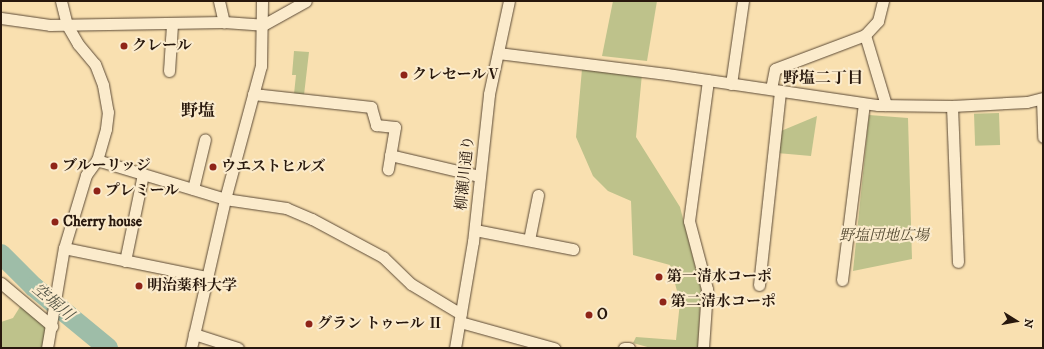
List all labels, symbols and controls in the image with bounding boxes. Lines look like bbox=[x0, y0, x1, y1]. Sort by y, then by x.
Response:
place label: クレール bbox=[132, 37, 192, 55]
marker: クレール bbox=[119, 41, 129, 51]
place label: クレセールⅤ bbox=[412, 66, 501, 84]
district label: 野塩二丁目 bbox=[783, 68, 863, 88]
marker: クレセールⅤ bbox=[399, 70, 409, 80]
district label: 野塩 bbox=[181, 102, 215, 122]
street label: 柳瀬川通り bbox=[452, 135, 478, 211]
place label: ブルーリッジ bbox=[62, 157, 152, 175]
place label: ウエストヒルズ bbox=[221, 158, 326, 176]
marker: ブルーリッジ bbox=[49, 161, 59, 171]
marker: ウエストヒルズ bbox=[208, 162, 218, 172]
place label: プレミール bbox=[105, 182, 180, 200]
marker: プレミール bbox=[92, 186, 102, 196]
place label: Cherry house bbox=[63, 213, 142, 231]
marker: Cherry house bbox=[50, 217, 60, 227]
park label: 野塩団地広場 bbox=[839, 227, 929, 245]
place label: 第一清水コーポ bbox=[667, 268, 772, 286]
marker: 第一清水コーポ bbox=[654, 272, 664, 282]
place label: 明治薬科大学 bbox=[147, 277, 237, 295]
water label: 空堀川 bbox=[28, 279, 78, 325]
marker: 明治薬科大学 bbox=[134, 281, 144, 291]
place label: 第二清水コーポ bbox=[671, 293, 776, 311]
marker: 第二清水コーポ bbox=[658, 297, 668, 307]
north arrow bbox=[996, 301, 1036, 341]
place label: O bbox=[597, 306, 608, 324]
marker: O bbox=[584, 310, 594, 320]
place label: グラン トゥール Ⅱ bbox=[317, 315, 443, 333]
text: N bbox=[1020, 318, 1036, 329]
marker: グラン トゥール Ⅱ bbox=[304, 319, 314, 329]

